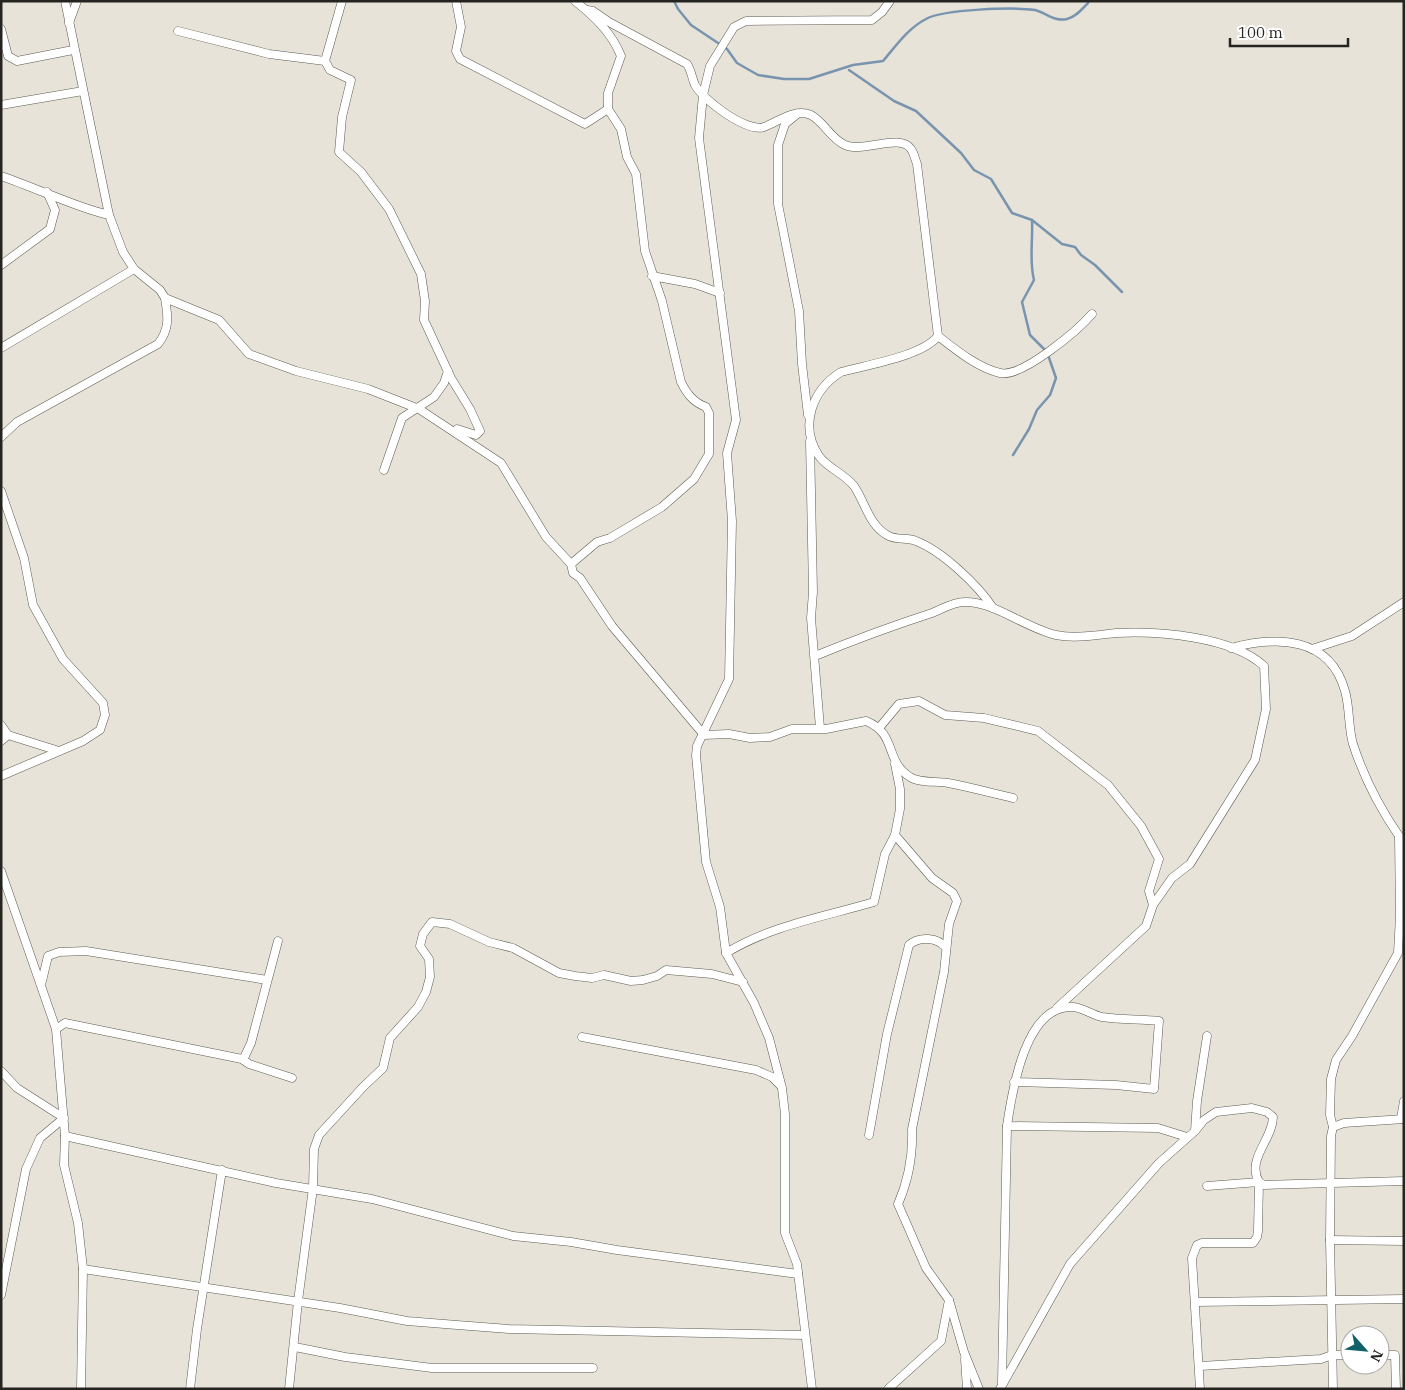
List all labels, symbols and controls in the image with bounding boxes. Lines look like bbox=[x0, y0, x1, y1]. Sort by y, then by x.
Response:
scale bar bbox=[1230, 15, 1348, 47]
text: 100 m bbox=[1238, 23, 1283, 42]
north arrow bbox=[1340, 1325, 1390, 1375]
text: N bbox=[1366, 1347, 1387, 1365]

